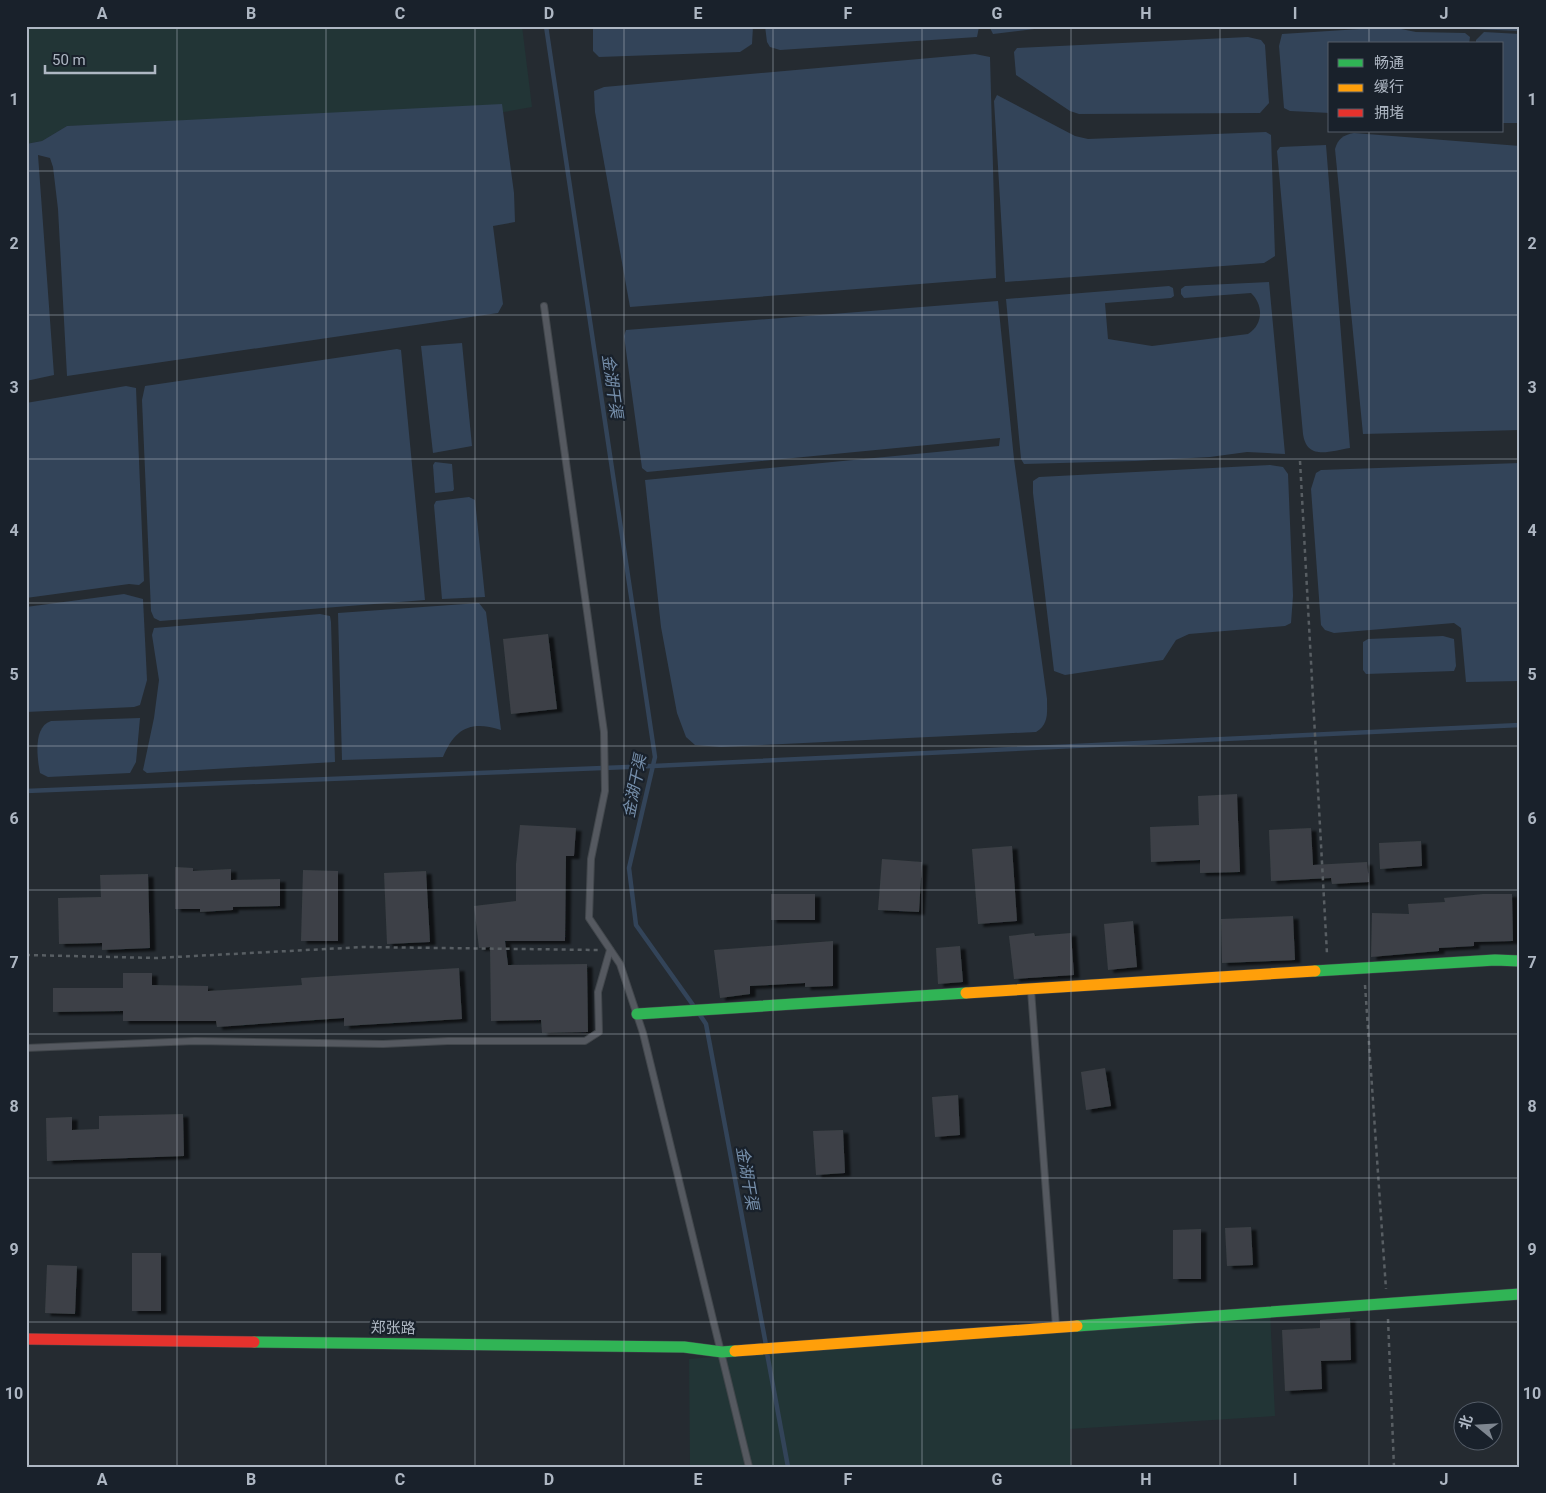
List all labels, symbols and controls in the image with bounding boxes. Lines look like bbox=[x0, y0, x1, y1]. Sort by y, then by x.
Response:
text: A bbox=[97, 4, 108, 23]
text: B bbox=[246, 4, 256, 23]
text: C bbox=[395, 4, 405, 23]
text: D bbox=[544, 4, 554, 23]
text: E bbox=[694, 4, 703, 23]
text: F bbox=[844, 4, 853, 23]
text: G bbox=[992, 4, 1003, 23]
text: H bbox=[1140, 4, 1152, 23]
text: I bbox=[1293, 4, 1297, 23]
text: J bbox=[1440, 4, 1448, 23]
scale bar bbox=[45, 42, 155, 74]
legend bbox=[1328, 42, 1504, 132]
text: 50 m bbox=[52, 51, 86, 69]
text: 畅通 bbox=[1374, 54, 1404, 72]
text: 缓行 bbox=[1374, 78, 1404, 96]
text: 1 bbox=[9, 90, 19, 109]
text: 1 bbox=[1527, 90, 1537, 109]
text: 拥堵 bbox=[1374, 104, 1404, 122]
text: 2 bbox=[9, 234, 19, 253]
text: 2 bbox=[1527, 234, 1537, 253]
water label: 金湖干渠 bbox=[599, 353, 627, 421]
text: 3 bbox=[9, 378, 19, 397]
text: 3 bbox=[1527, 378, 1537, 397]
text: 4 bbox=[9, 521, 19, 540]
text: 4 bbox=[1527, 521, 1537, 540]
text: 5 bbox=[9, 665, 19, 684]
text: 5 bbox=[1527, 665, 1537, 684]
water label: 金湖干渠 bbox=[619, 751, 650, 819]
text: 6 bbox=[9, 809, 19, 828]
text: 6 bbox=[1527, 809, 1537, 828]
text: 7 bbox=[9, 953, 19, 972]
text: 7 bbox=[1527, 953, 1537, 972]
text: 8 bbox=[9, 1097, 19, 1116]
text: 8 bbox=[1527, 1097, 1537, 1116]
water label: 金湖干渠 bbox=[733, 1145, 763, 1213]
text: 9 bbox=[9, 1240, 19, 1259]
text: 9 bbox=[1527, 1240, 1537, 1259]
street label: 郑张路 bbox=[370, 1319, 416, 1337]
text: 10 bbox=[5, 1384, 23, 1403]
text: 10 bbox=[1523, 1384, 1541, 1403]
north arrow bbox=[1454, 1400, 1504, 1450]
text: 北 bbox=[1456, 1413, 1475, 1431]
text: A bbox=[97, 1470, 108, 1489]
text: B bbox=[246, 1470, 256, 1489]
text: C bbox=[395, 1470, 405, 1489]
text: D bbox=[544, 1470, 554, 1489]
text: E bbox=[694, 1470, 703, 1489]
text: F bbox=[844, 1470, 853, 1489]
text: G bbox=[992, 1470, 1003, 1489]
text: H bbox=[1140, 1470, 1152, 1489]
text: I bbox=[1293, 1470, 1297, 1489]
text: J bbox=[1440, 1470, 1448, 1489]

